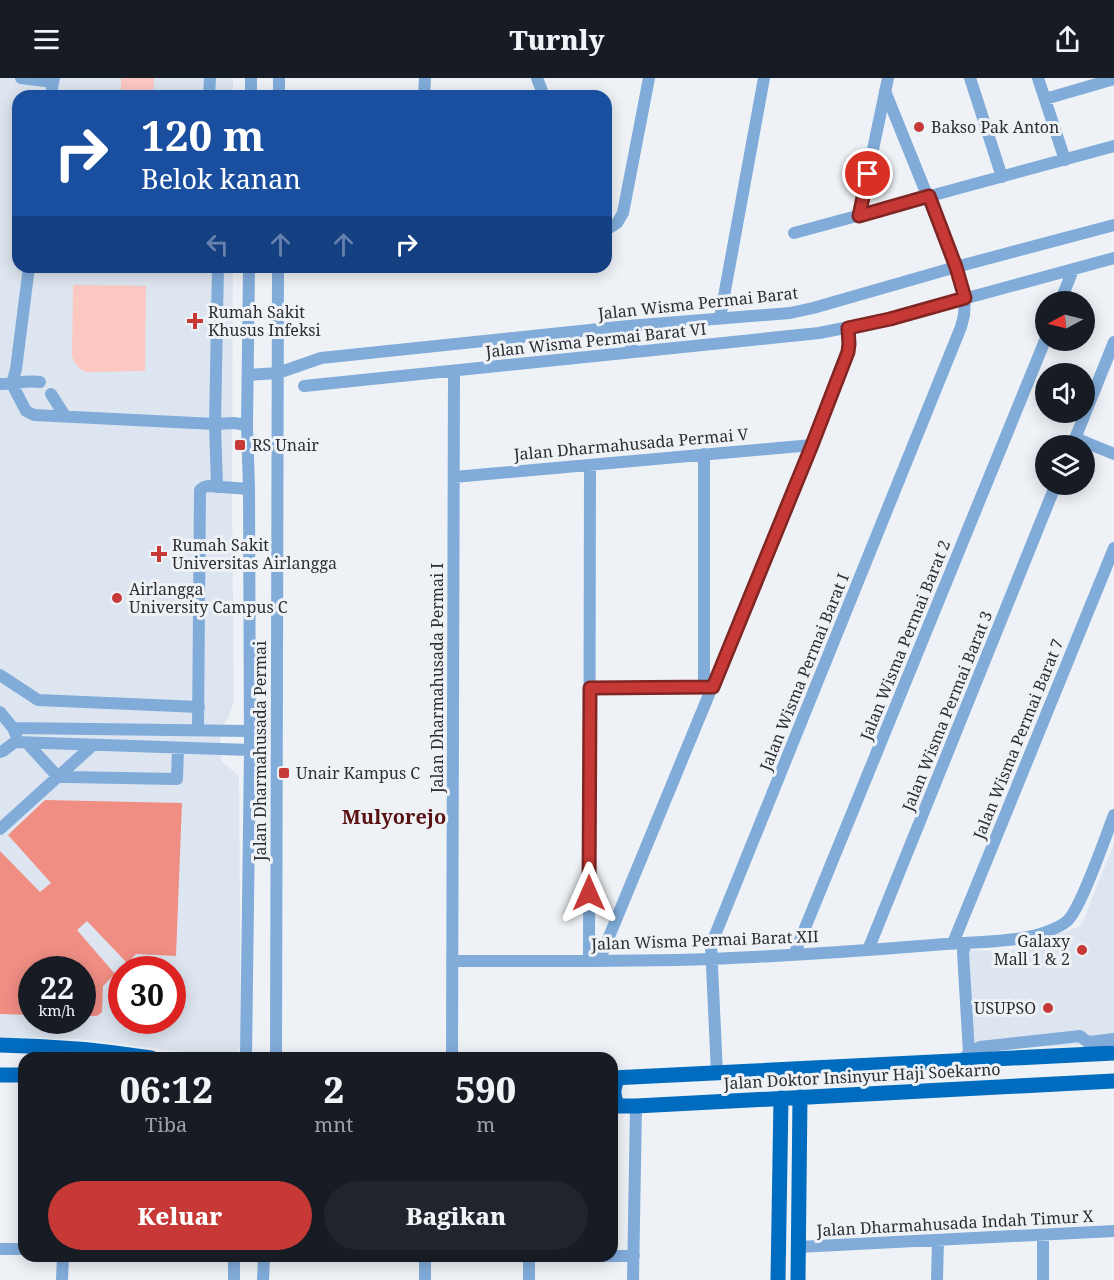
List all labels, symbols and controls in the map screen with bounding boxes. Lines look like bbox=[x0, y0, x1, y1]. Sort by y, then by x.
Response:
text: Turnly bbox=[509, 21, 605, 58]
icon: menu bbox=[30, 23, 63, 56]
icon: share bbox=[1051, 23, 1084, 56]
text: 120 m bbox=[141, 106, 265, 163]
icon: right bbox=[42, 114, 120, 192]
place label: Bakso Pak Anton bbox=[931, 116, 1059, 138]
marker: Bakso Pak Anton bbox=[912, 120, 926, 134]
pin bbox=[842, 148, 893, 199]
icon: arrive bbox=[851, 157, 884, 190]
text: Belok kanan bbox=[141, 160, 301, 197]
icon: left bbox=[201, 228, 234, 261]
icon: ahead bbox=[264, 228, 297, 261]
icon: ahead bbox=[327, 228, 360, 261]
icon: right bbox=[390, 228, 423, 261]
street label: Jalan Wisma Permai Barat bbox=[596, 282, 799, 325]
north arrow bbox=[1035, 291, 1095, 351]
map controls bbox=[1035, 291, 1095, 495]
place label: Rumah Sakit Khusus Infeksi bbox=[208, 301, 321, 341]
marker: Rumah Sakit Khusus Infeksi bbox=[186, 312, 204, 330]
street label: Jalan Wisma Permai Barat VI bbox=[484, 317, 708, 363]
button: sound bbox=[1035, 363, 1095, 423]
street label: Jalan Dharmahusada Permai V bbox=[512, 423, 749, 465]
place label: RS Unair bbox=[252, 434, 319, 456]
button: layers bbox=[1035, 435, 1095, 495]
marker: RS Unair bbox=[233, 438, 247, 452]
place label: Rumah Sakit Universitas Airlangga bbox=[172, 534, 337, 574]
street label: Jalan Wisma Permai Barat 2 bbox=[854, 537, 955, 744]
marker: Rumah Sakit Universitas Airlangga bbox=[150, 545, 168, 563]
street label: Jalan Dharmahusada Permai I bbox=[426, 563, 448, 794]
street label: Jalan Wisma Permai Barat I bbox=[754, 570, 854, 775]
place label: Airlangga University Campus C bbox=[129, 578, 288, 618]
marker: Airlangga University Campus C bbox=[110, 591, 124, 605]
street label: Jalan Wisma Permai Barat 3 bbox=[896, 608, 997, 815]
street label: Jalan Wisma Permai Barat 7 bbox=[967, 636, 1068, 843]
street label: Jalan Dharmahusada Permai bbox=[249, 641, 271, 862]
place label: Unair Kampus C bbox=[296, 762, 420, 784]
marker: Unair Kampus C bbox=[277, 766, 291, 780]
district label: Mulyorejo bbox=[342, 803, 446, 830]
position arrow bbox=[557, 861, 621, 925]
street label: Jalan Wisma Permai Barat XII bbox=[590, 925, 819, 955]
place label: Galaxy Mall 1 & 2 bbox=[994, 930, 1071, 970]
marker: Galaxy Mall 1 & 2 bbox=[1075, 943, 1089, 957]
speed limit sign: 30 bbox=[108, 956, 186, 1034]
text: 22 bbox=[40, 967, 74, 1008]
place label: USUPSO bbox=[974, 997, 1036, 1019]
text: km/h bbox=[39, 1000, 75, 1020]
marker: USUPSO bbox=[1041, 1001, 1055, 1015]
street label: Jalan Doktor Insinyur Haji Soekarno bbox=[722, 1058, 1001, 1094]
text: 06:12 bbox=[120, 1065, 213, 1114]
text: 2 bbox=[324, 1065, 344, 1114]
text: 590 bbox=[455, 1065, 516, 1114]
text: Tiba bbox=[145, 1111, 187, 1138]
text: mnt bbox=[314, 1111, 353, 1138]
text: m bbox=[476, 1111, 495, 1138]
button: Keluar bbox=[48, 1181, 312, 1250]
button: Bagikan bbox=[324, 1181, 588, 1250]
street label: Jalan Dharmahusada Indah Timur X bbox=[815, 1205, 1094, 1241]

